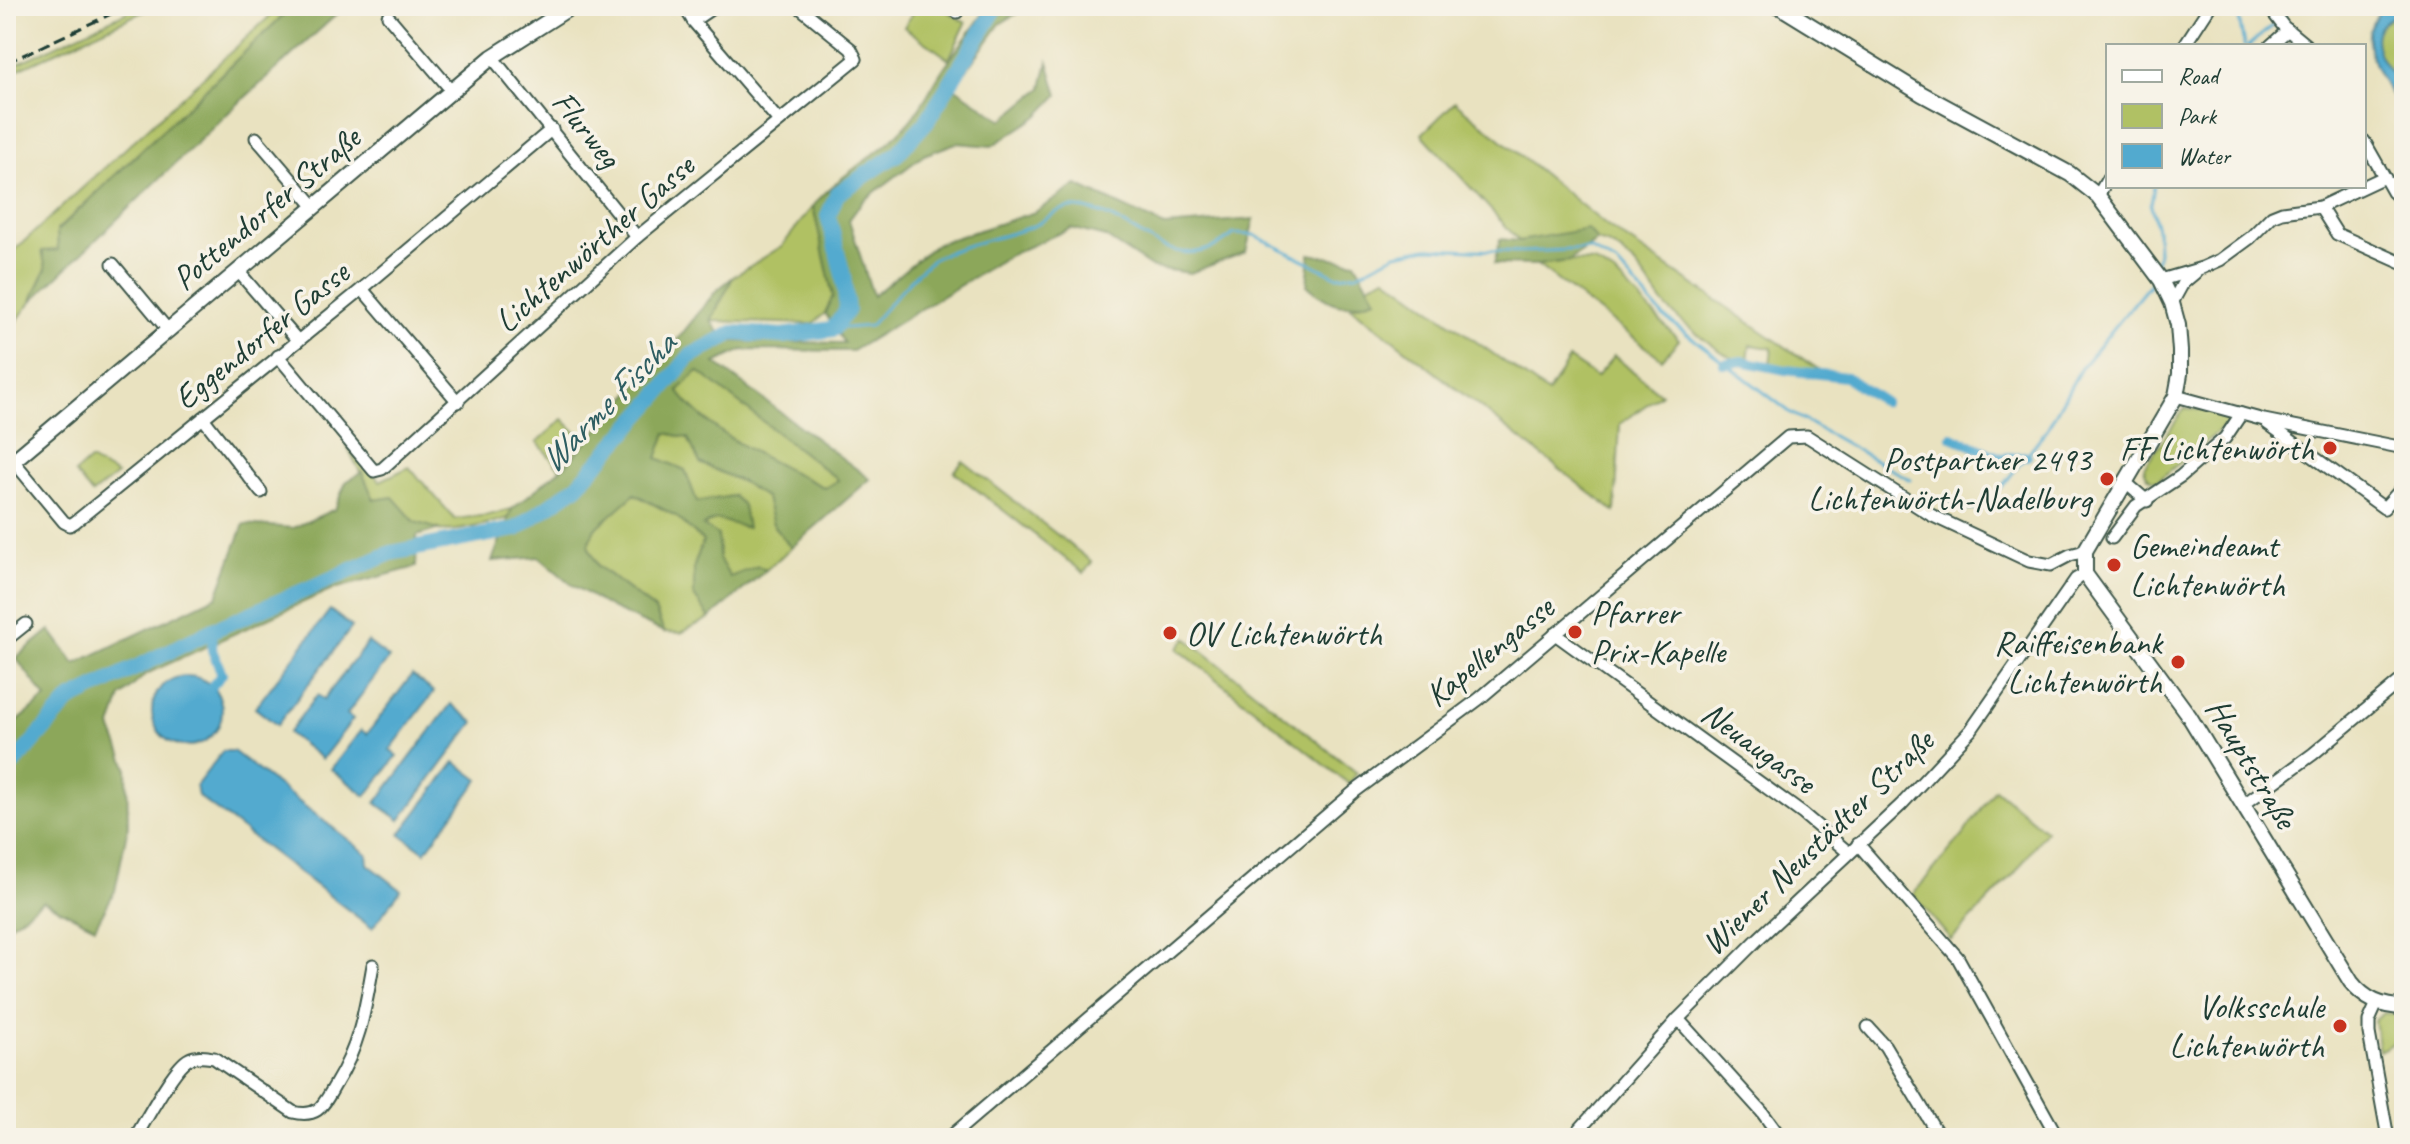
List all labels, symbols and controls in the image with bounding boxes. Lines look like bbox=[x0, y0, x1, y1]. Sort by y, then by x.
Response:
legend bbox=[2106, 44, 2366, 188]
text: Road bbox=[2178, 61, 2222, 91]
street label: Flurweg bbox=[543, 82, 632, 178]
text: Park bbox=[2178, 101, 2218, 131]
street label: Pottendorfer Straße bbox=[163, 115, 371, 299]
text: Water bbox=[2178, 141, 2233, 171]
street label: Lichtenwörther Gasse bbox=[485, 143, 704, 341]
street label: Eggendorfer Gasse bbox=[165, 250, 359, 419]
water label: Warme Fischa bbox=[529, 320, 688, 482]
place label: FF Lichtenwörth bbox=[2120, 427, 2315, 470]
place label: Postpartner 2493 Lichtenwörth-Nadelburg bbox=[1808, 438, 2094, 520]
marker: FF Lichtenwörth bbox=[2321, 439, 2339, 457]
marker: Postpartner 2493 Lichtenwörth-Nadelburg bbox=[2098, 470, 2116, 488]
place label: Gemeindeamt Lichtenwörth bbox=[2130, 524, 2285, 606]
marker: Gemeindeamt Lichtenwörth bbox=[2105, 556, 2123, 574]
street label: Kapellengasse bbox=[1416, 585, 1564, 716]
place label: Pfarrer Prix-Kapelle bbox=[1591, 591, 1727, 673]
place label: OV Lichtenwörth bbox=[1186, 612, 1382, 655]
place label: Raiffeisenbank Lichtenwörth bbox=[1994, 621, 2165, 703]
marker: Pfarrer Prix-Kapelle bbox=[1566, 623, 1584, 641]
marker: OV Lichtenwörth bbox=[1161, 624, 1179, 642]
marker: Raiffeisenbank Lichtenwörth bbox=[2169, 653, 2187, 671]
street label: Hauptstraße bbox=[2196, 690, 2309, 838]
street label: Neuaugasse bbox=[1693, 691, 1826, 804]
street label: Wiener Neustädter Straße bbox=[1692, 718, 1944, 964]
place label: Volksschule Lichtenwörth bbox=[2169, 985, 2326, 1067]
marker: Volksschule Lichtenwörth bbox=[2331, 1017, 2349, 1035]

